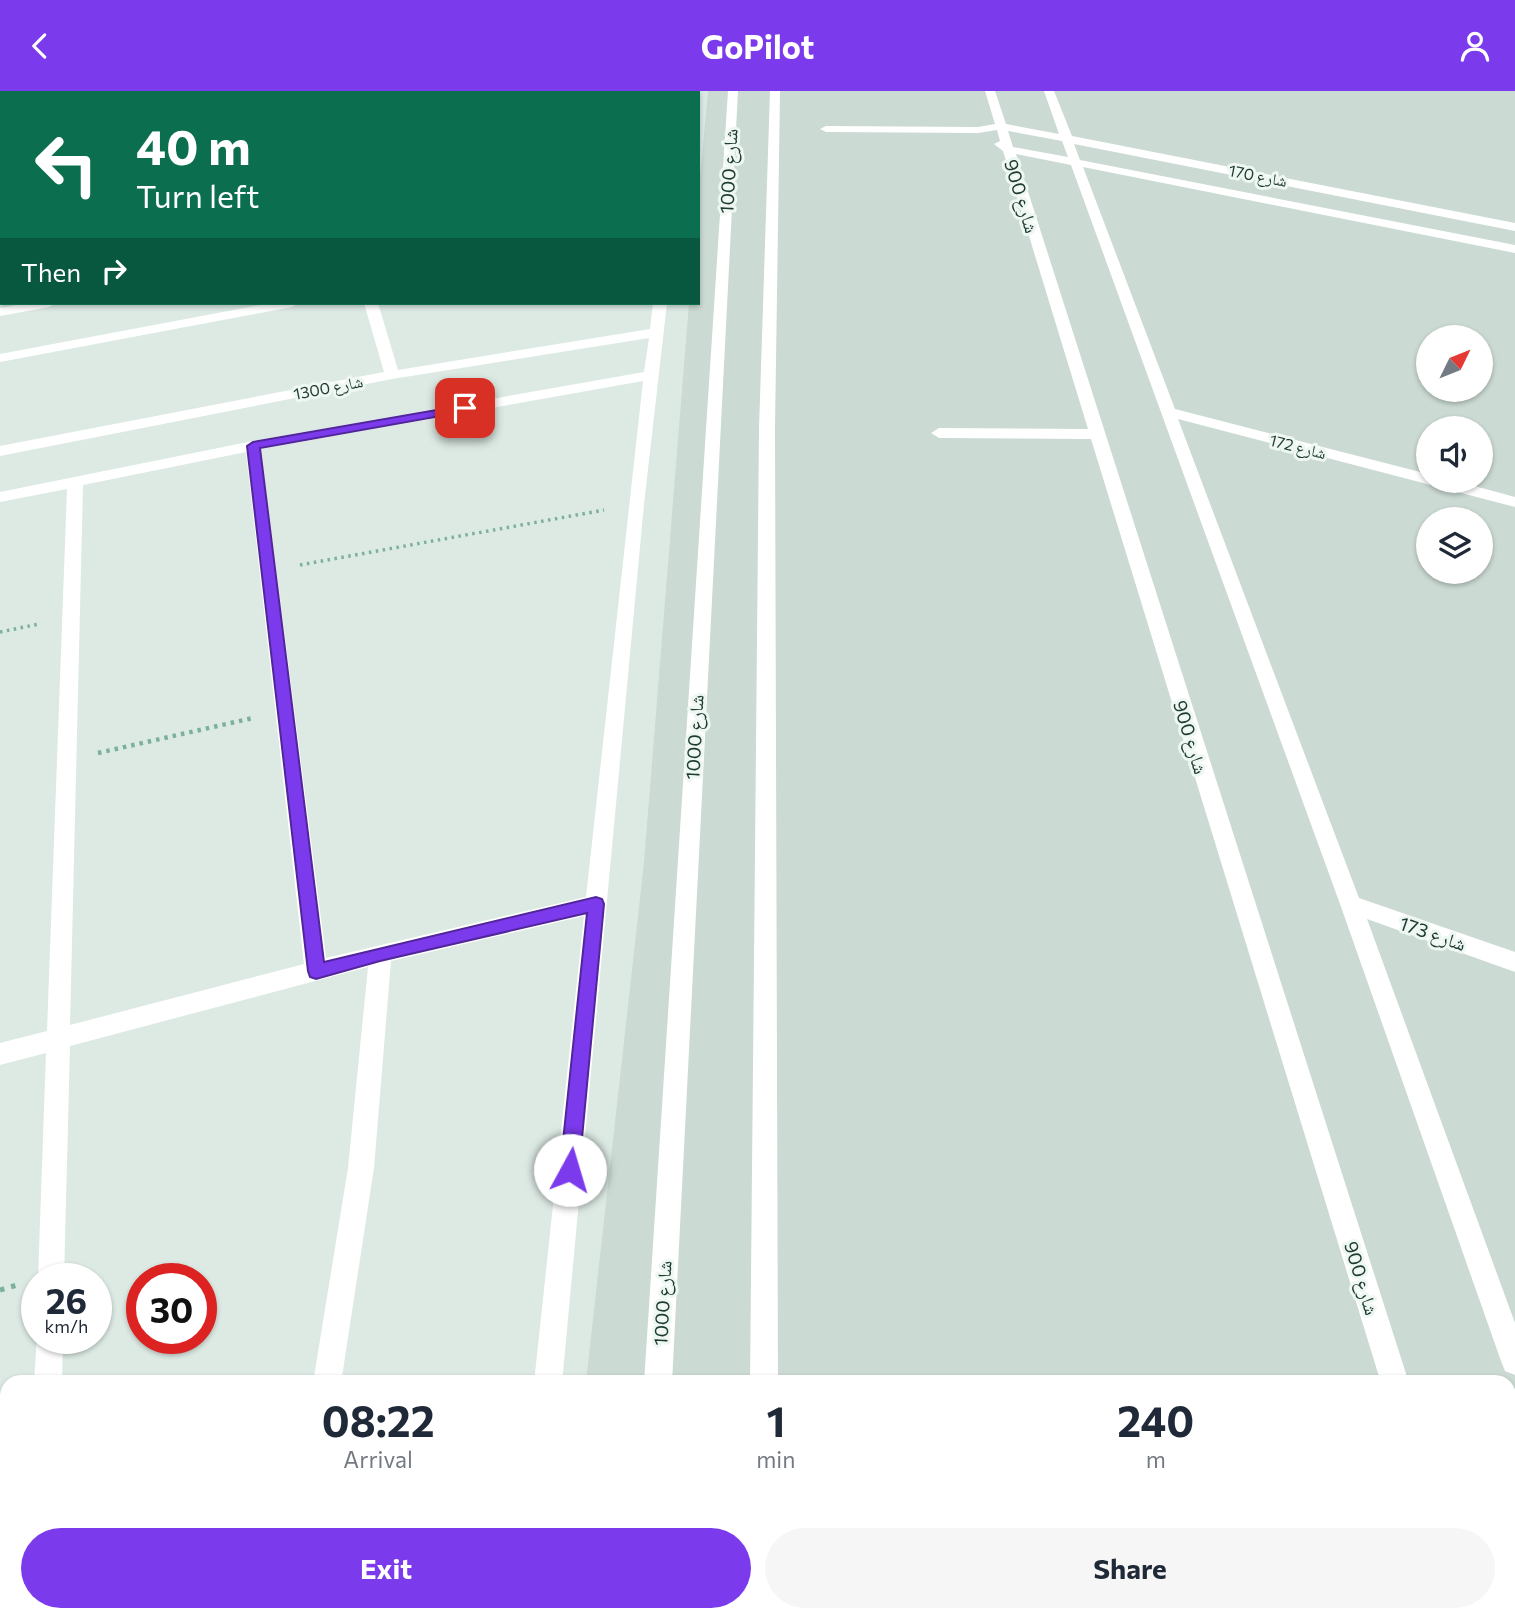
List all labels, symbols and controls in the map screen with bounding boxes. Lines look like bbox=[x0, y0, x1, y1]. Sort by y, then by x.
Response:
text: GoPilot bbox=[701, 26, 814, 66]
icon: back bbox=[21, 27, 59, 65]
icon: person bbox=[1456, 27, 1494, 65]
text: 40 m bbox=[136, 115, 251, 175]
icon: left bbox=[21, 119, 112, 210]
street label: شارع 1000 bbox=[714, 128, 743, 214]
street label: شارع 900 bbox=[999, 156, 1044, 236]
street label: شارع 170 bbox=[1227, 160, 1289, 192]
text: Turn left bbox=[136, 175, 260, 215]
icon: right bbox=[95, 252, 133, 290]
text: Then bbox=[21, 256, 81, 287]
north arrow bbox=[1416, 325, 1493, 403]
map controls bbox=[1416, 325, 1493, 584]
street label: شارع 1300 bbox=[292, 371, 365, 405]
pin bbox=[435, 378, 495, 438]
icon: arrive bbox=[446, 389, 484, 427]
button: sound bbox=[1416, 416, 1493, 493]
street label: شارع 172 bbox=[1267, 430, 1328, 464]
button: layers bbox=[1416, 507, 1493, 584]
street label: شارع 1000 bbox=[680, 694, 709, 780]
street label: شارع 900 bbox=[1168, 697, 1213, 777]
street label: شارع 173 bbox=[1396, 911, 1469, 956]
position arrow bbox=[533, 1133, 607, 1207]
street label: شارع 900 bbox=[1339, 1238, 1384, 1318]
street label: شارع 1000 bbox=[648, 1260, 677, 1346]
speed limit sign: 30 bbox=[126, 1263, 217, 1354]
text: 26 bbox=[46, 1278, 87, 1321]
text: km/h bbox=[45, 1315, 88, 1337]
text: 08:22 bbox=[322, 1394, 435, 1446]
text: 1 bbox=[766, 1394, 785, 1446]
text: 240 bbox=[1117, 1394, 1194, 1446]
text: Arrival bbox=[343, 1445, 413, 1473]
text: min bbox=[756, 1445, 795, 1473]
text: m bbox=[1146, 1445, 1166, 1473]
button: Exit bbox=[21, 1528, 751, 1608]
button: Share bbox=[765, 1528, 1495, 1608]

